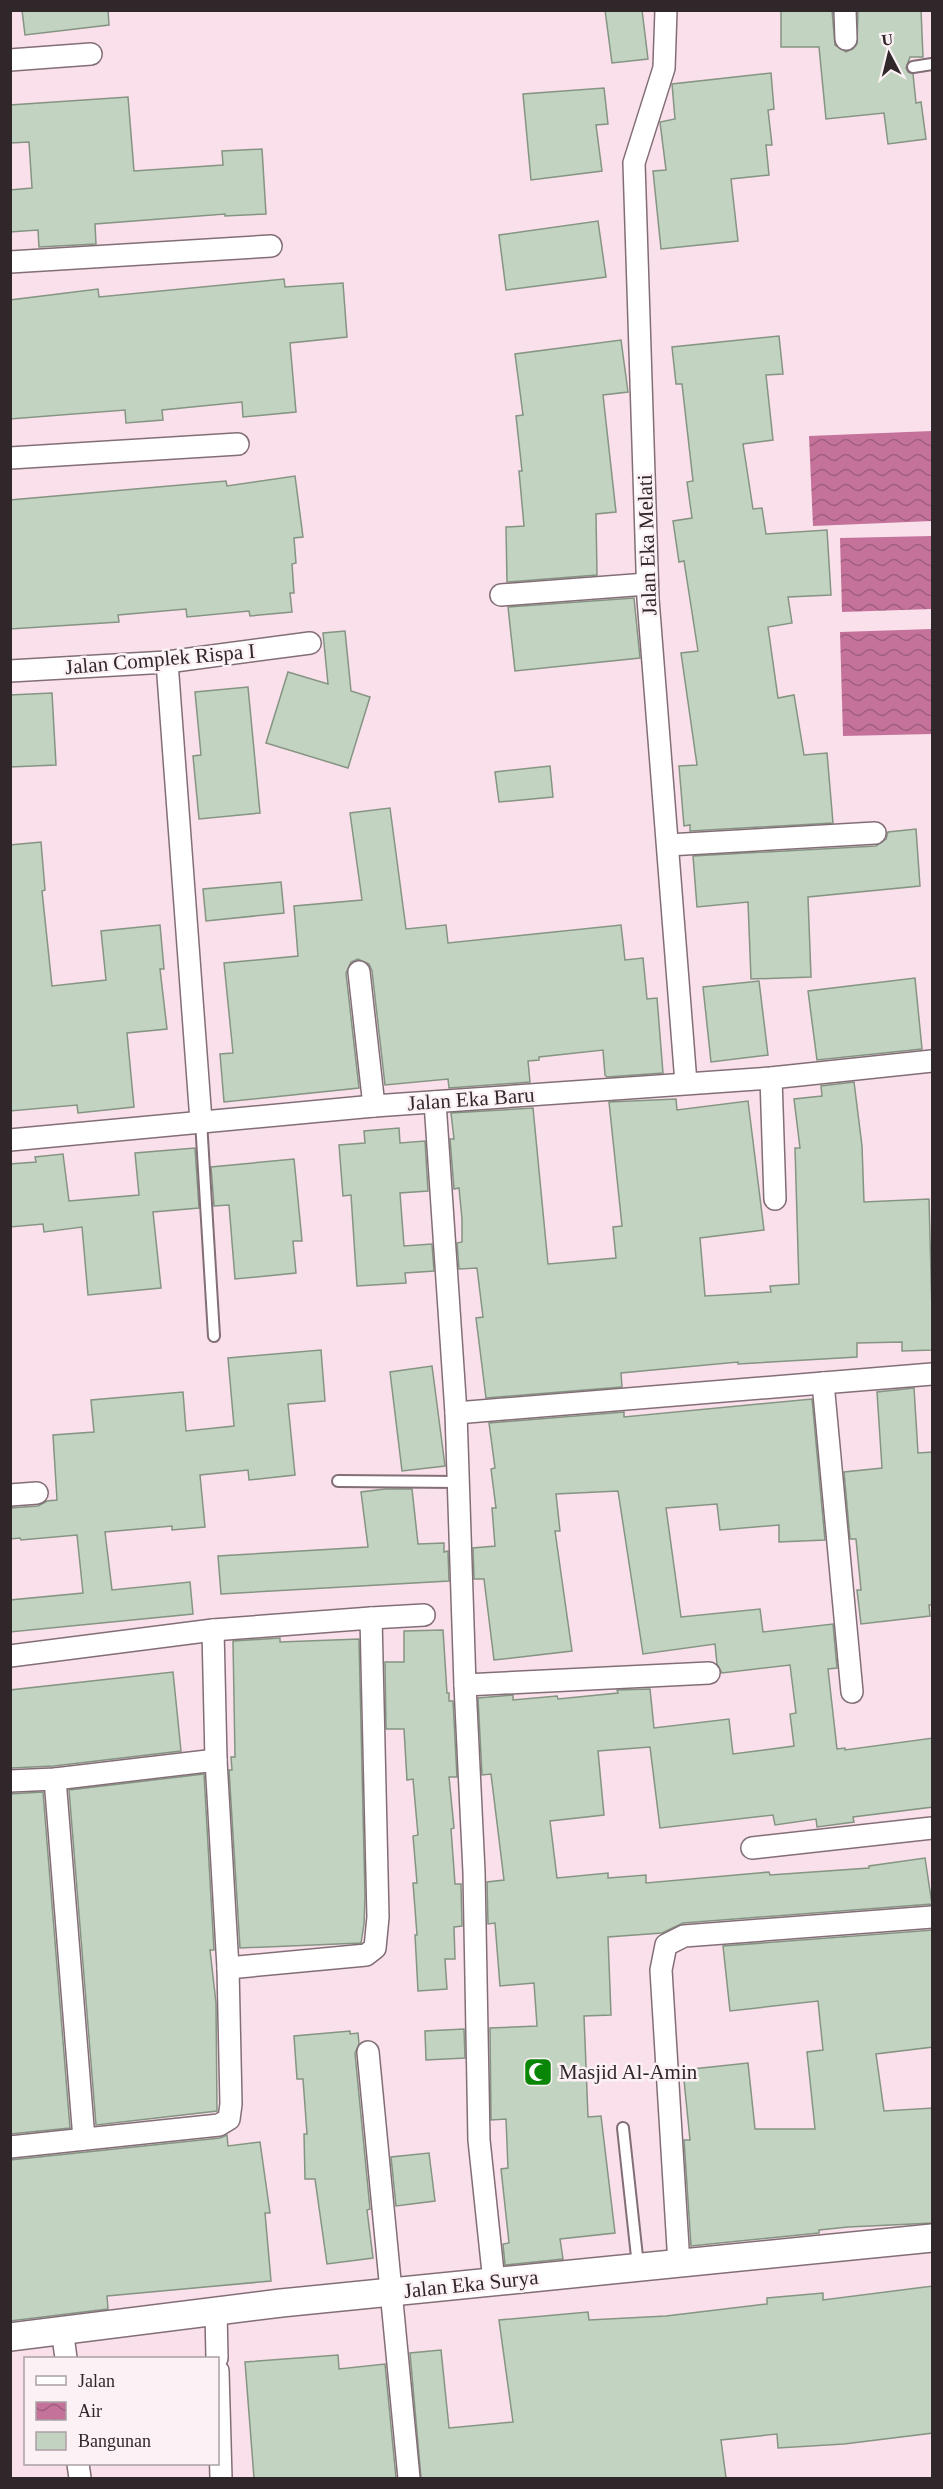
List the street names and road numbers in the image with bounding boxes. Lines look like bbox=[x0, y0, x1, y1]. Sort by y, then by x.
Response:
street label: Jalan Eka Melati bbox=[633, 474, 661, 616]
street label: Jalan Complek Rispa I bbox=[64, 639, 256, 679]
street label: Jalan Eka Baru bbox=[407, 1083, 536, 1115]
street label: Jalan Eka Surya bbox=[402, 2265, 540, 2303]

